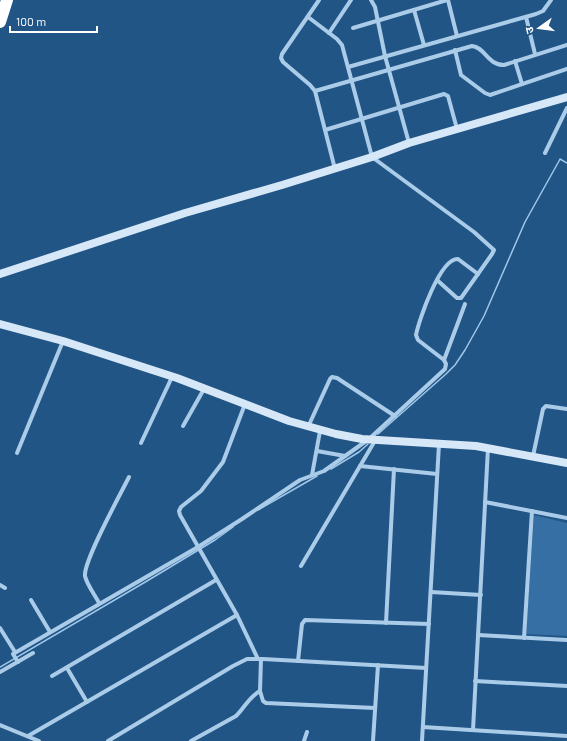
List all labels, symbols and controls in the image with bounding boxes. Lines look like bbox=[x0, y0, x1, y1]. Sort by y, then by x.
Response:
scale bar bbox=[10, 8, 97, 34]
north arrow bbox=[519, 8, 559, 48]
text: 100 m bbox=[16, 14, 46, 28]
text: उ bbox=[522, 25, 536, 35]

